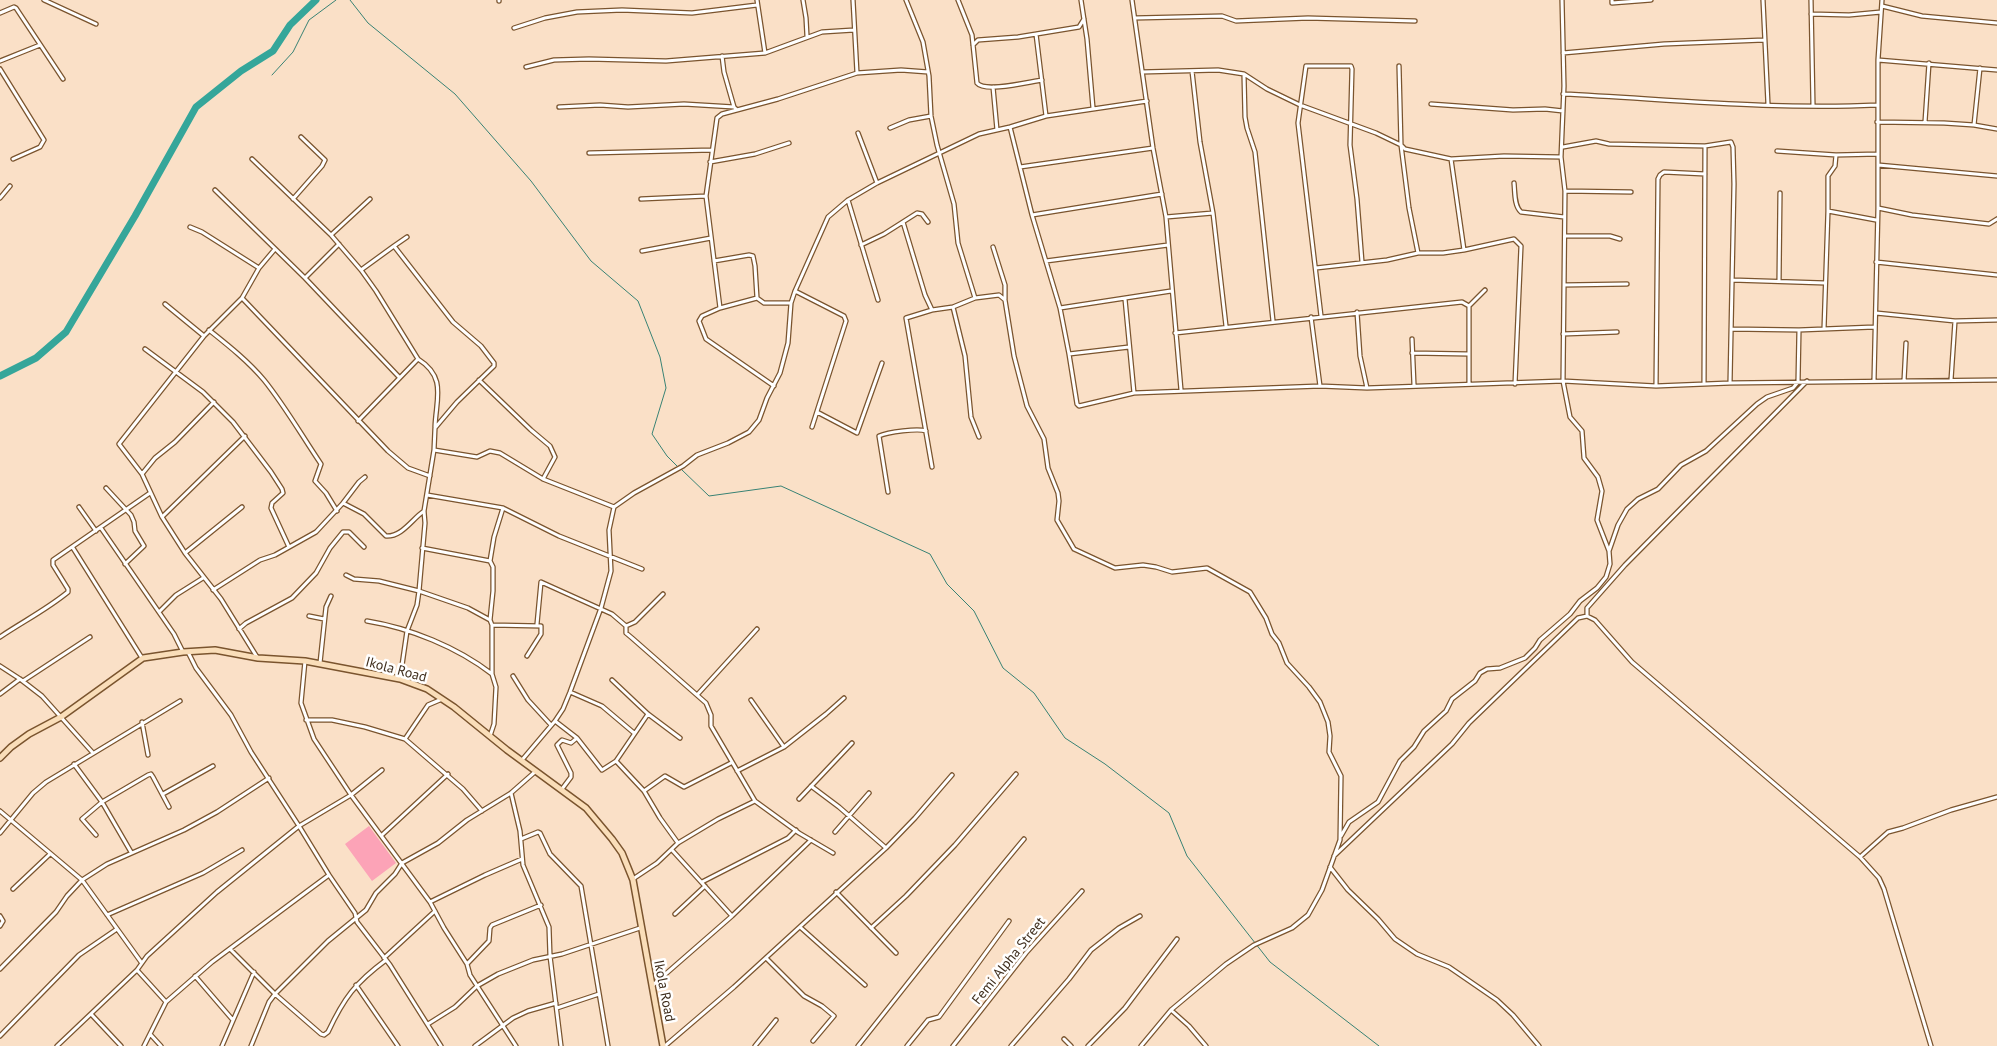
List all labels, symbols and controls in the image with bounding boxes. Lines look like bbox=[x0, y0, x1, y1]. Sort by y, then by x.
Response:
street label: Ikola Road bbox=[364, 654, 428, 686]
street label: Femi Alpha Street bbox=[969, 914, 1049, 1008]
street label: Ikola Road bbox=[650, 959, 678, 1023]

